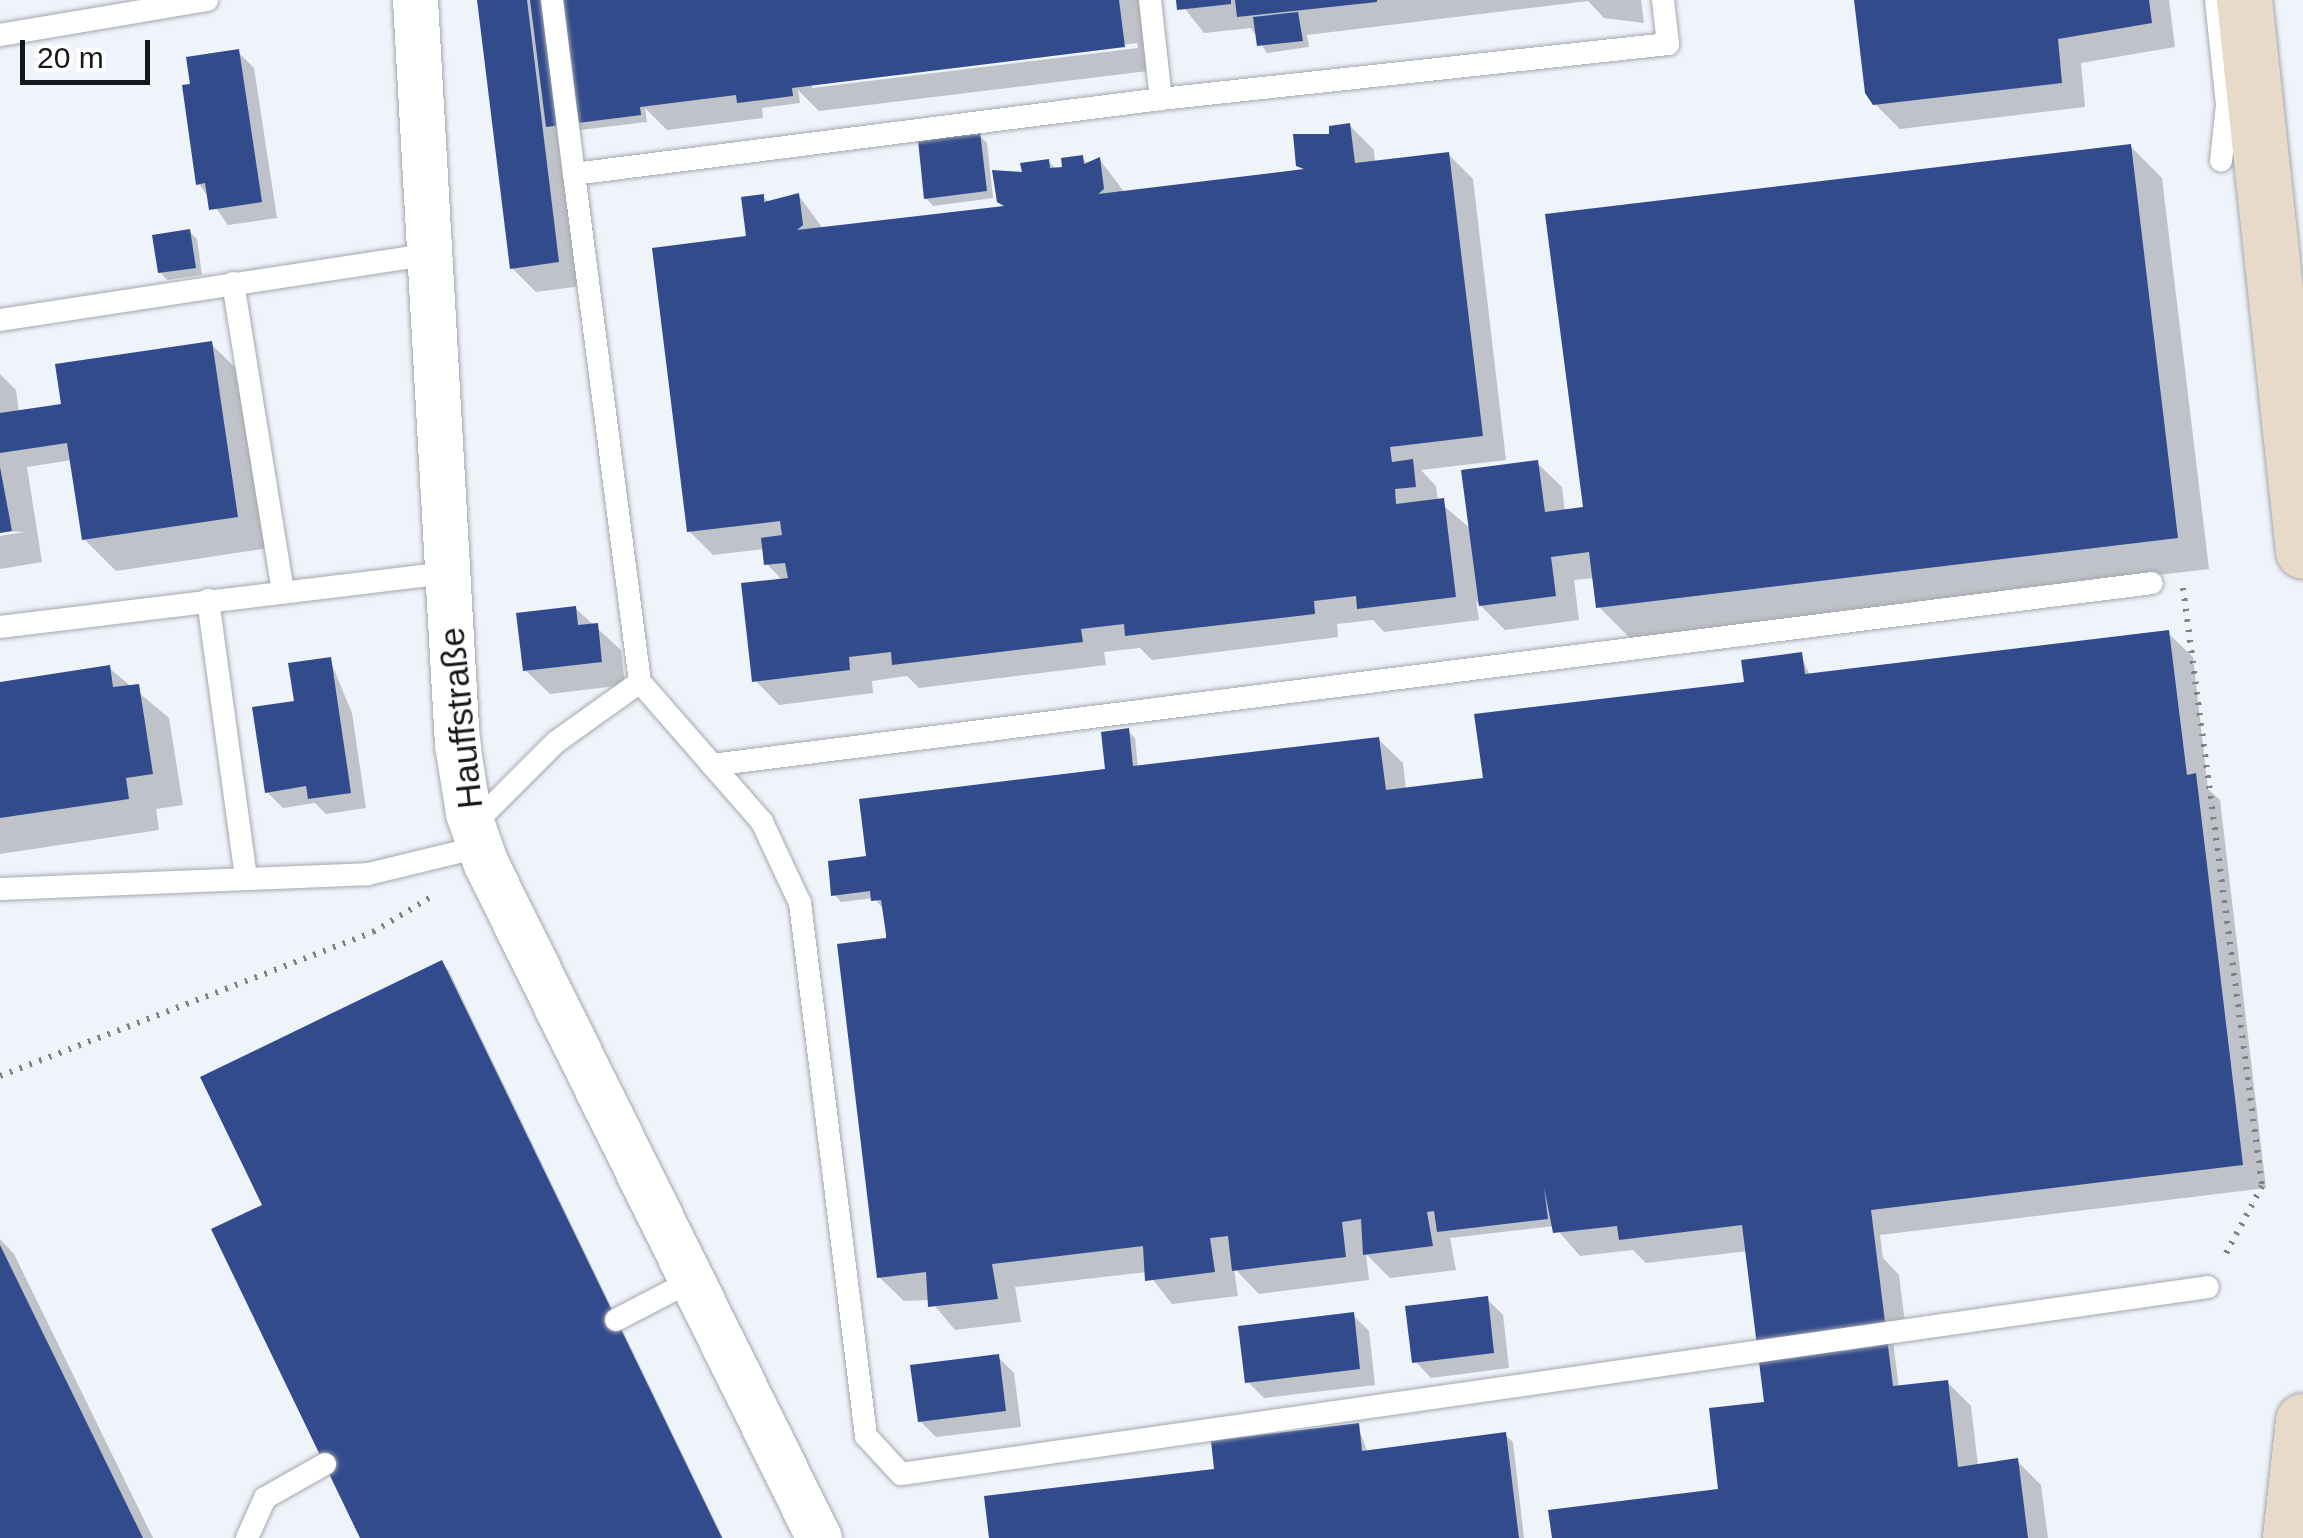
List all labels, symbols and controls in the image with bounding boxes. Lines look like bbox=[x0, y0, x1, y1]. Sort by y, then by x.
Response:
scale bar bbox=[25, 20, 155, 82]
text: 20 m bbox=[37, 41, 104, 74]
street label: Hauffstraße bbox=[431, 625, 491, 811]

